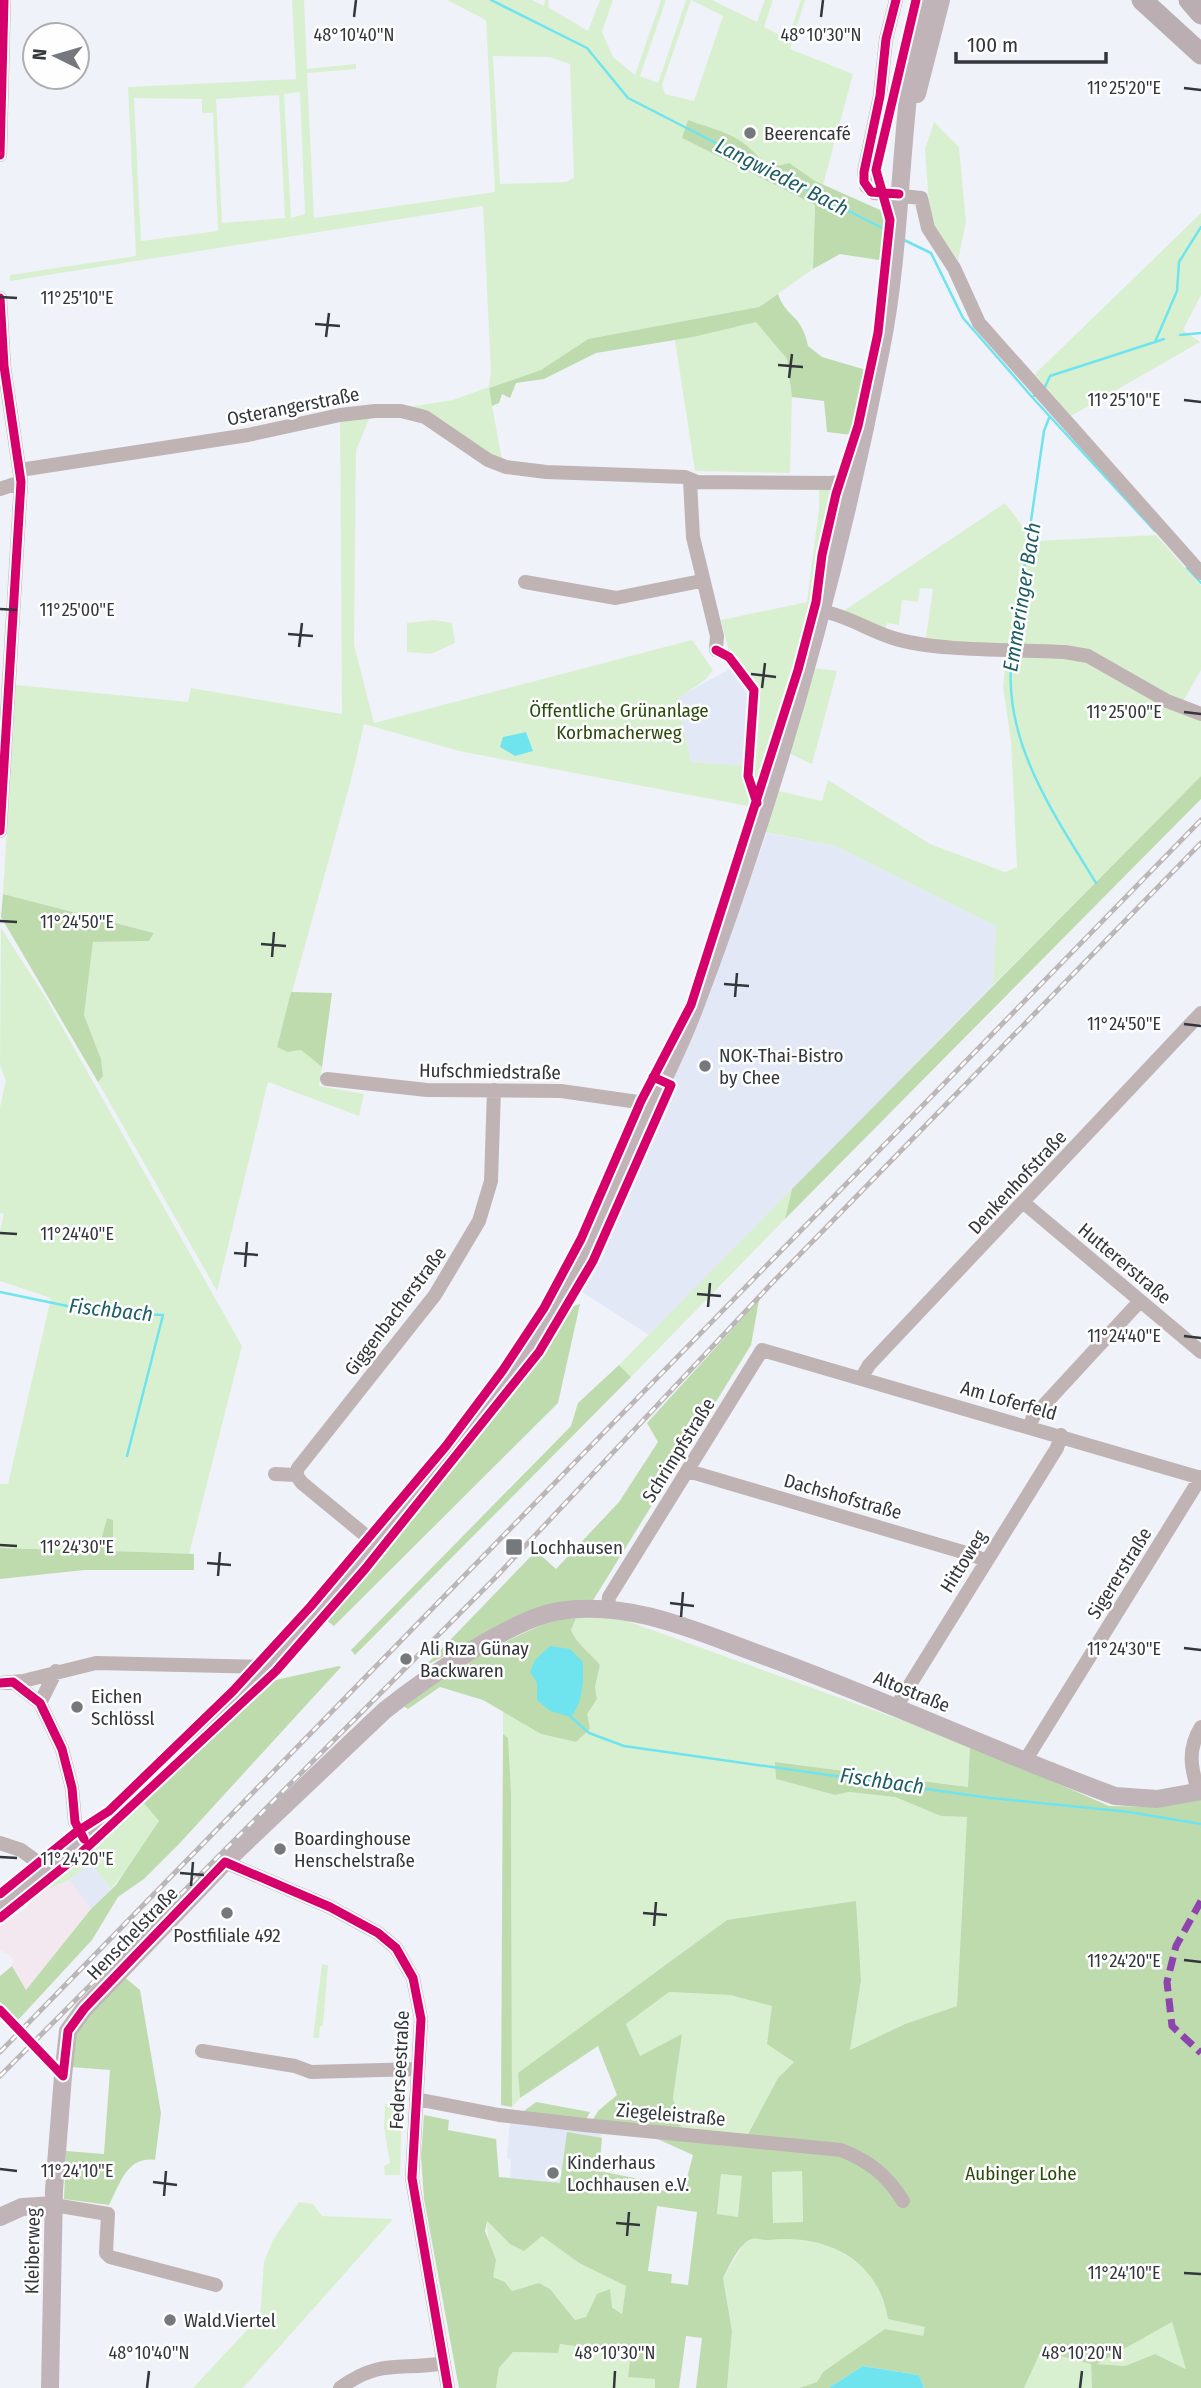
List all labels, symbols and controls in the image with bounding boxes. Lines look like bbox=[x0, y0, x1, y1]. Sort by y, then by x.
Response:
north arrow bbox=[21, 21, 91, 91]
scale bar bbox=[956, 21, 1106, 65]
text: 48°10'40"N bbox=[314, 24, 394, 46]
text: 48°10'30"N bbox=[780, 24, 862, 46]
text: 100 m bbox=[967, 32, 1018, 58]
text: N bbox=[28, 48, 52, 61]
text: 11°25'20"E bbox=[1087, 77, 1161, 99]
place label: Beerencafé bbox=[764, 122, 851, 145]
marker: Beerencafé bbox=[742, 125, 758, 141]
water label: Langwieder Bach bbox=[711, 132, 853, 222]
text: 11°25'10"E bbox=[41, 287, 114, 309]
street label: Osterangerstraße bbox=[225, 382, 361, 431]
text: 11°25'10"E bbox=[1088, 389, 1161, 411]
water label: Emmeringer Bach bbox=[997, 521, 1047, 673]
text: 11°25'00"E bbox=[39, 599, 115, 621]
park label: Öffentliche Grünanlage Korbmacherweg bbox=[529, 699, 709, 744]
text: 11°25'00"E bbox=[1086, 701, 1162, 723]
text: 11°24'50"E bbox=[40, 911, 114, 933]
text: 11°24'50"E bbox=[1087, 1013, 1161, 1035]
place label: NOK-Thai-Bistro by Chee bbox=[719, 1044, 843, 1089]
marker: NOK-Thai-Bistro by Chee bbox=[697, 1058, 713, 1074]
street label: Hufschmiedstraße bbox=[419, 1059, 561, 1084]
street label: Denkenhofstraße bbox=[963, 1126, 1071, 1239]
street label: Huttererstraße bbox=[1074, 1218, 1176, 1309]
text: 11°24'40"E bbox=[40, 1223, 114, 1245]
street label: Giggenbacherstraße bbox=[340, 1242, 451, 1380]
water label: Fischbach bbox=[68, 1293, 154, 1327]
text: 11°24'40"E bbox=[1087, 1325, 1161, 1347]
street label: Am Loferfeld bbox=[958, 1376, 1060, 1425]
street label: Schrimpfstraße bbox=[637, 1394, 720, 1507]
street label: Dachshofstraße bbox=[781, 1469, 904, 1524]
street label: Sigererstraße bbox=[1082, 1523, 1157, 1623]
street label: Hittoweg bbox=[935, 1526, 992, 1597]
text: 11°24'30"E bbox=[40, 1536, 114, 1558]
place label: Lochhausen bbox=[530, 1536, 623, 1559]
marker: Lochhausen bbox=[504, 1537, 524, 1557]
place label: Ali Rıza Günay Backwaren bbox=[420, 1637, 529, 1682]
text: 11°24'30"E bbox=[1087, 1638, 1161, 1660]
marker: Ali Rıza Günay Backwaren bbox=[398, 1651, 414, 1667]
street label: Altostraße bbox=[870, 1666, 953, 1717]
place label: Eichen Schlössl bbox=[91, 1685, 155, 1730]
marker: Eichen Schlössl bbox=[69, 1699, 85, 1715]
water label: Fischbach bbox=[838, 1762, 926, 1800]
place label: Boardinghouse Henschelstraße bbox=[294, 1827, 415, 1872]
marker: Boardinghouse Henschelstraße bbox=[272, 1841, 288, 1857]
text: 11°24'20"E bbox=[40, 1848, 114, 1870]
street label: Henschelstraße bbox=[82, 1882, 183, 1985]
marker: Postfiliale 492 bbox=[219, 1905, 235, 1921]
place label: Postfiliale 492 bbox=[173, 1924, 281, 1947]
text: 11°24'20"E bbox=[1087, 1950, 1161, 1972]
street label: Federseestraße bbox=[385, 2010, 414, 2130]
street label: Ziegeleistraße bbox=[615, 2098, 726, 2131]
place label: Kinderhaus Lochhausen e.V. bbox=[567, 2151, 689, 2196]
text: 11°24'10"E bbox=[41, 2160, 113, 2182]
park label: Aubinger Lohe bbox=[965, 2162, 1077, 2185]
marker: Kinderhaus Lochhausen e.V. bbox=[545, 2165, 561, 2181]
street label: Kleiberweg bbox=[20, 2208, 45, 2294]
text: 11°24'10"E bbox=[1088, 2262, 1160, 2284]
place label: Wald.Viertel bbox=[184, 2309, 276, 2332]
marker: Wald.Viertel bbox=[162, 2312, 178, 2328]
text: 48°10'40"N bbox=[109, 2342, 189, 2364]
text: 48°10'30"N bbox=[574, 2342, 656, 2364]
text: 48°10'20"N bbox=[1042, 2342, 1122, 2364]

